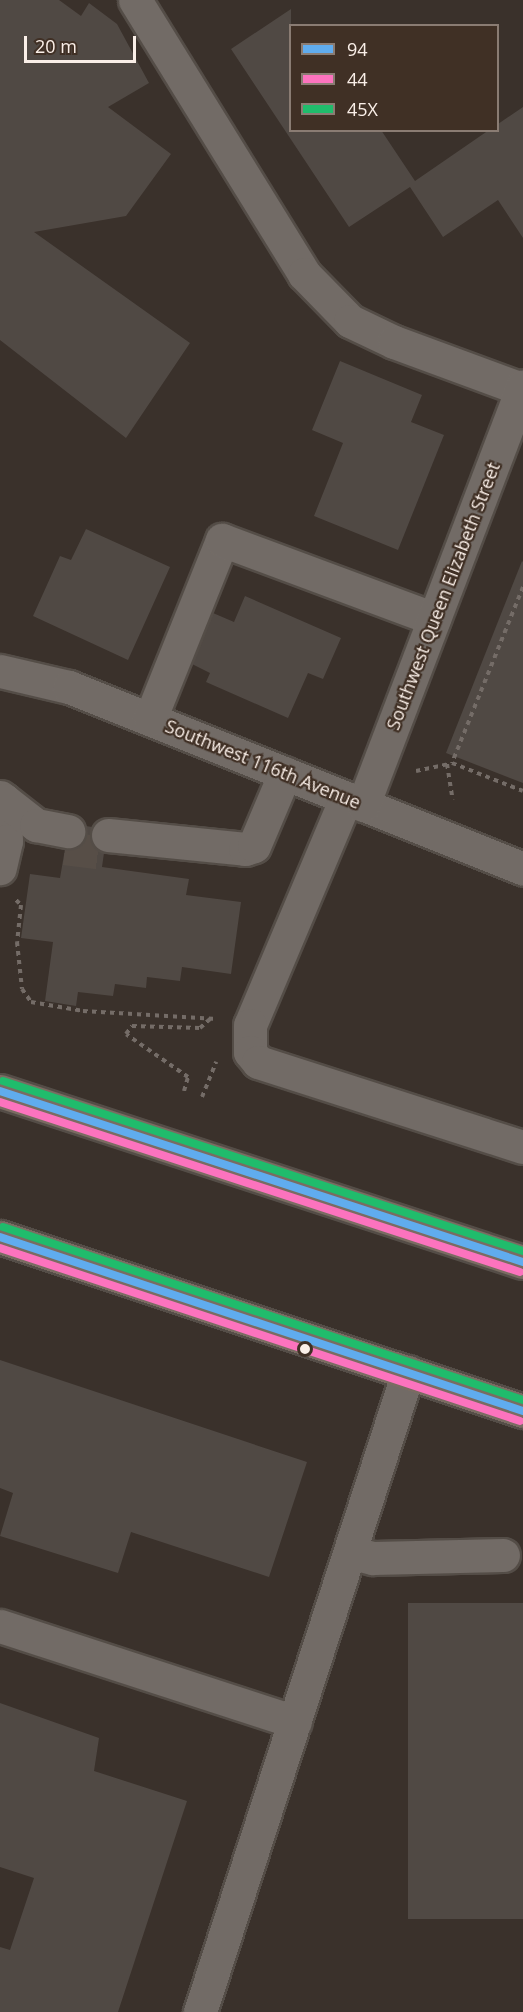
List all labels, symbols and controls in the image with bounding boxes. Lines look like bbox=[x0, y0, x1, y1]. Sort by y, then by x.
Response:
scale bar bbox=[27, 24, 140, 62]
legend bbox=[289, 24, 499, 132]
text: 20 m bbox=[35, 34, 77, 58]
text: 94 bbox=[347, 37, 368, 61]
text: 44 bbox=[347, 67, 368, 91]
text: 45X bbox=[347, 97, 378, 121]
street label: Southwest Queen Elizabeth Street bbox=[382, 459, 504, 733]
street label: Southwest 116th Avenue bbox=[162, 715, 364, 813]
unlabelled marker bbox=[299, 1343, 311, 1355]

